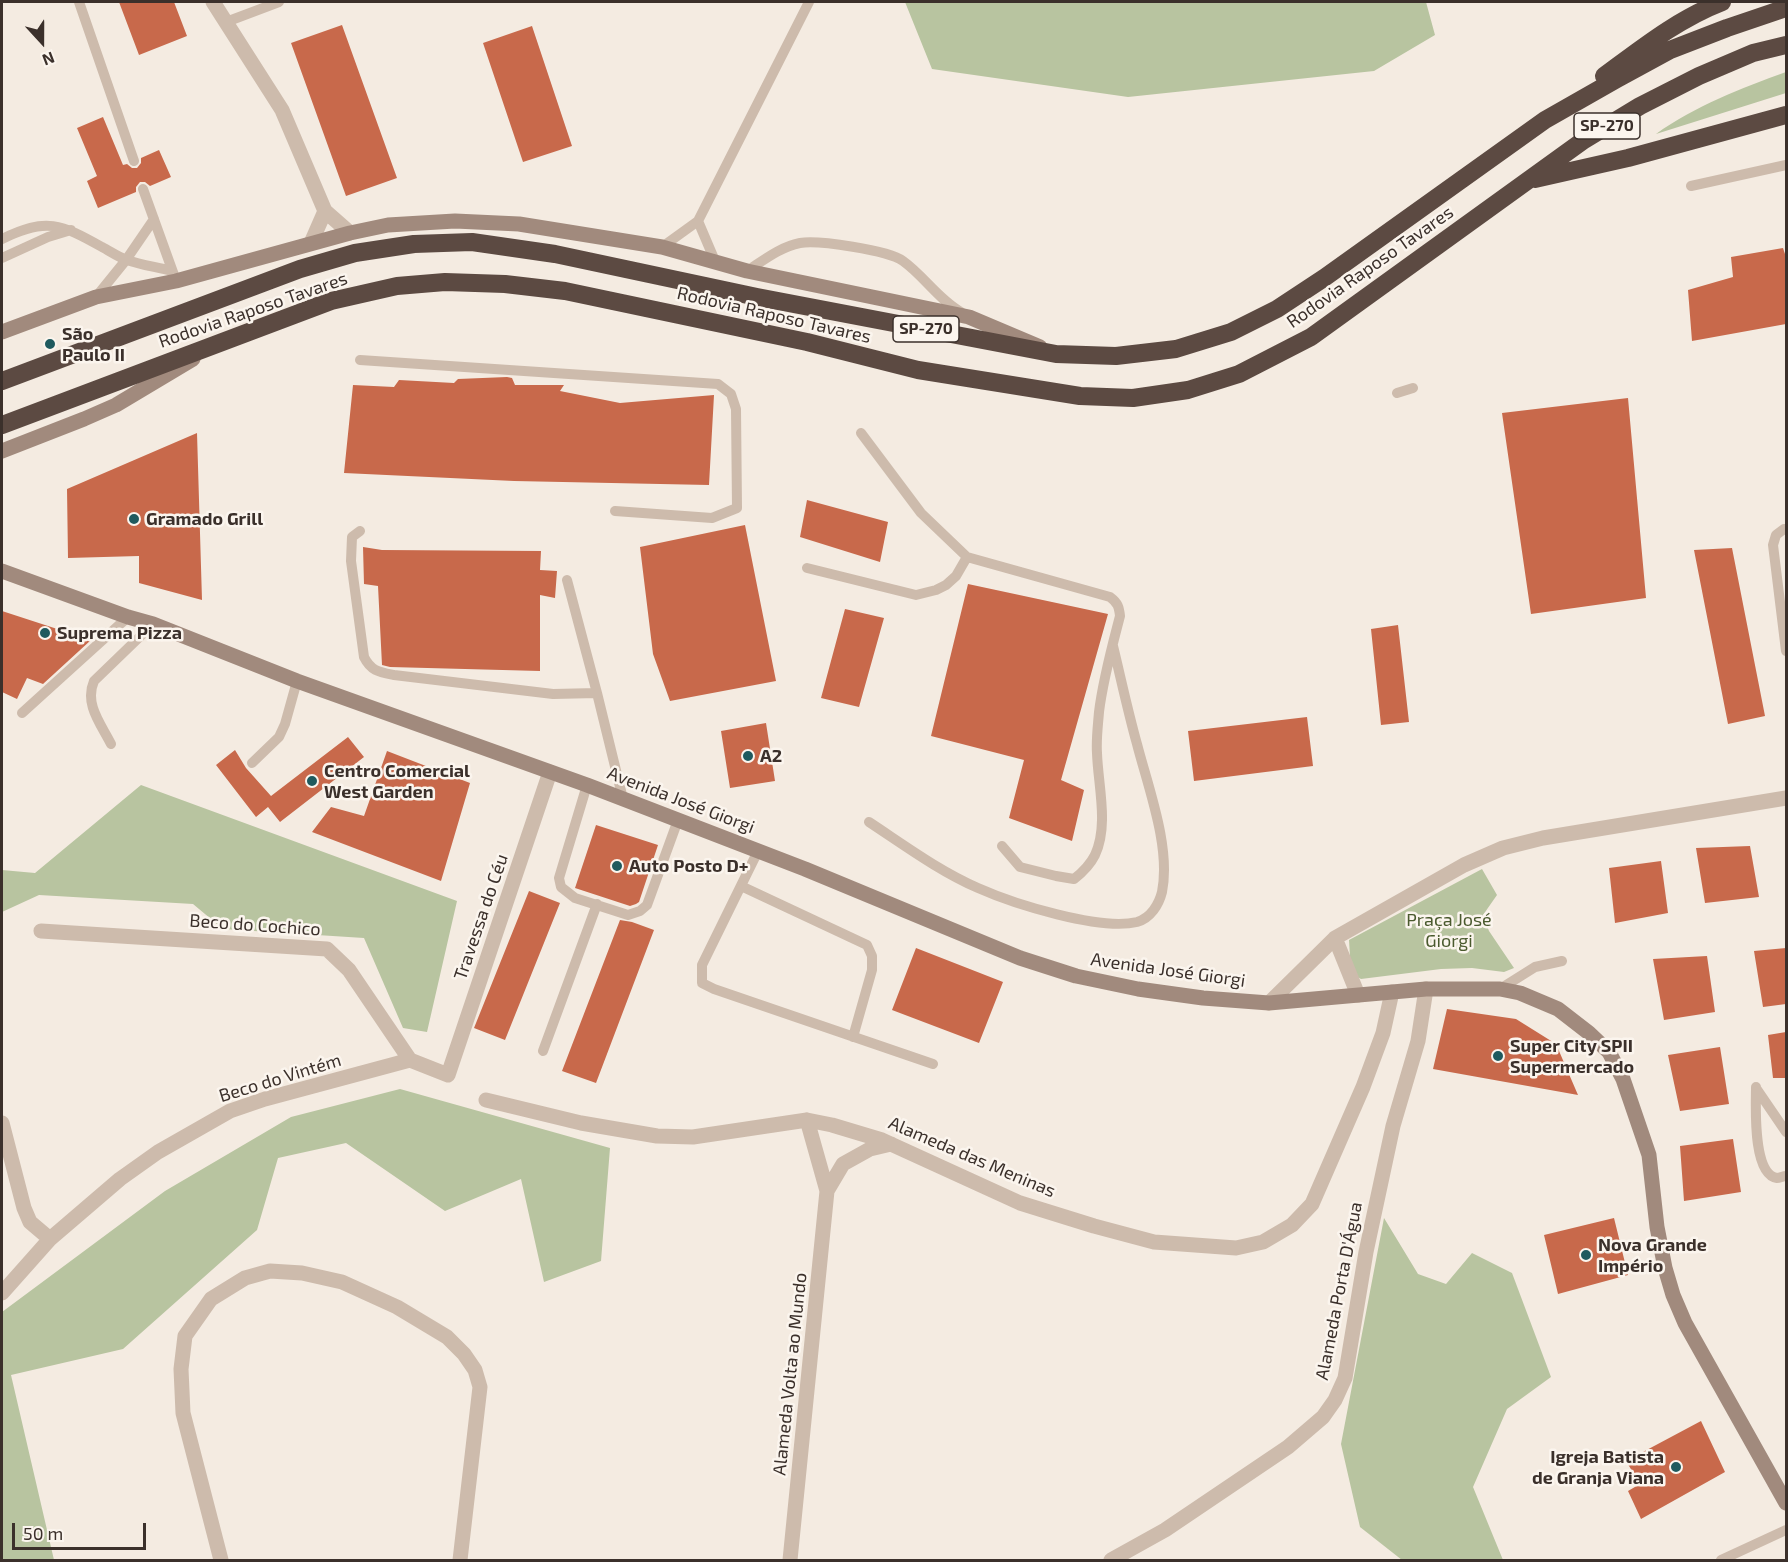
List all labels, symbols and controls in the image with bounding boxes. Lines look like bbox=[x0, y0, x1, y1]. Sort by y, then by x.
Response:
north arrow bbox=[12, 12, 72, 72]
text: N bbox=[40, 48, 57, 70]
road number: SP-270 bbox=[1574, 113, 1640, 139]
street label: Rodovia Raposo Tavares bbox=[1283, 201, 1457, 333]
street label: Rodovia Raposo Tavares bbox=[156, 267, 350, 353]
street label: Rodovia Raposo Tavares bbox=[675, 282, 873, 348]
road number: SP-270 bbox=[893, 316, 959, 342]
place label: São Paulo II bbox=[62, 323, 125, 366]
marker: São Paulo II bbox=[43, 337, 57, 351]
place label: Gramado Grill bbox=[146, 508, 263, 530]
marker: Gramado Grill bbox=[127, 512, 141, 526]
place label: Suprema Pizza bbox=[57, 622, 182, 644]
marker: Suprema Pizza bbox=[38, 626, 52, 640]
place label: A2 bbox=[760, 745, 782, 767]
marker: A2 bbox=[741, 749, 755, 763]
place label: Centro Comercial West Garden bbox=[324, 760, 470, 802]
street label: Avenida José Giorgi bbox=[604, 762, 758, 838]
marker: Centro Comercial West Garden bbox=[305, 774, 319, 788]
street label: Travessa do Céu bbox=[449, 851, 513, 983]
place label: Auto Posto D+ bbox=[629, 855, 748, 877]
marker: Auto Posto D+ bbox=[610, 859, 624, 873]
park label: Praça José Giorgi bbox=[1406, 909, 1492, 952]
street label: Beco do Cochico bbox=[189, 910, 321, 940]
street label: Avenida José Giorgi bbox=[1089, 948, 1247, 992]
place label: Super City SPII Supermercado bbox=[1510, 1035, 1634, 1078]
street label: Beco do Vintém bbox=[216, 1049, 344, 1107]
marker: Super City SPII Supermercado bbox=[1491, 1049, 1505, 1063]
street label: Alameda das Meninas bbox=[885, 1112, 1059, 1202]
street label: Alameda Porta D'Água bbox=[1311, 1200, 1367, 1382]
place label: Nova Grande Império bbox=[1598, 1234, 1707, 1276]
marker: Nova Grande Império bbox=[1579, 1248, 1593, 1262]
street label: Alameda Volta ao Mundo bbox=[769, 1272, 811, 1476]
place label: Igreja Batista de Granja Viana bbox=[1532, 1446, 1664, 1488]
marker: Igreja Batista de Granja Viana bbox=[1669, 1460, 1683, 1474]
scale bar bbox=[15, 1511, 148, 1549]
text: 50 m bbox=[23, 1522, 63, 1544]

